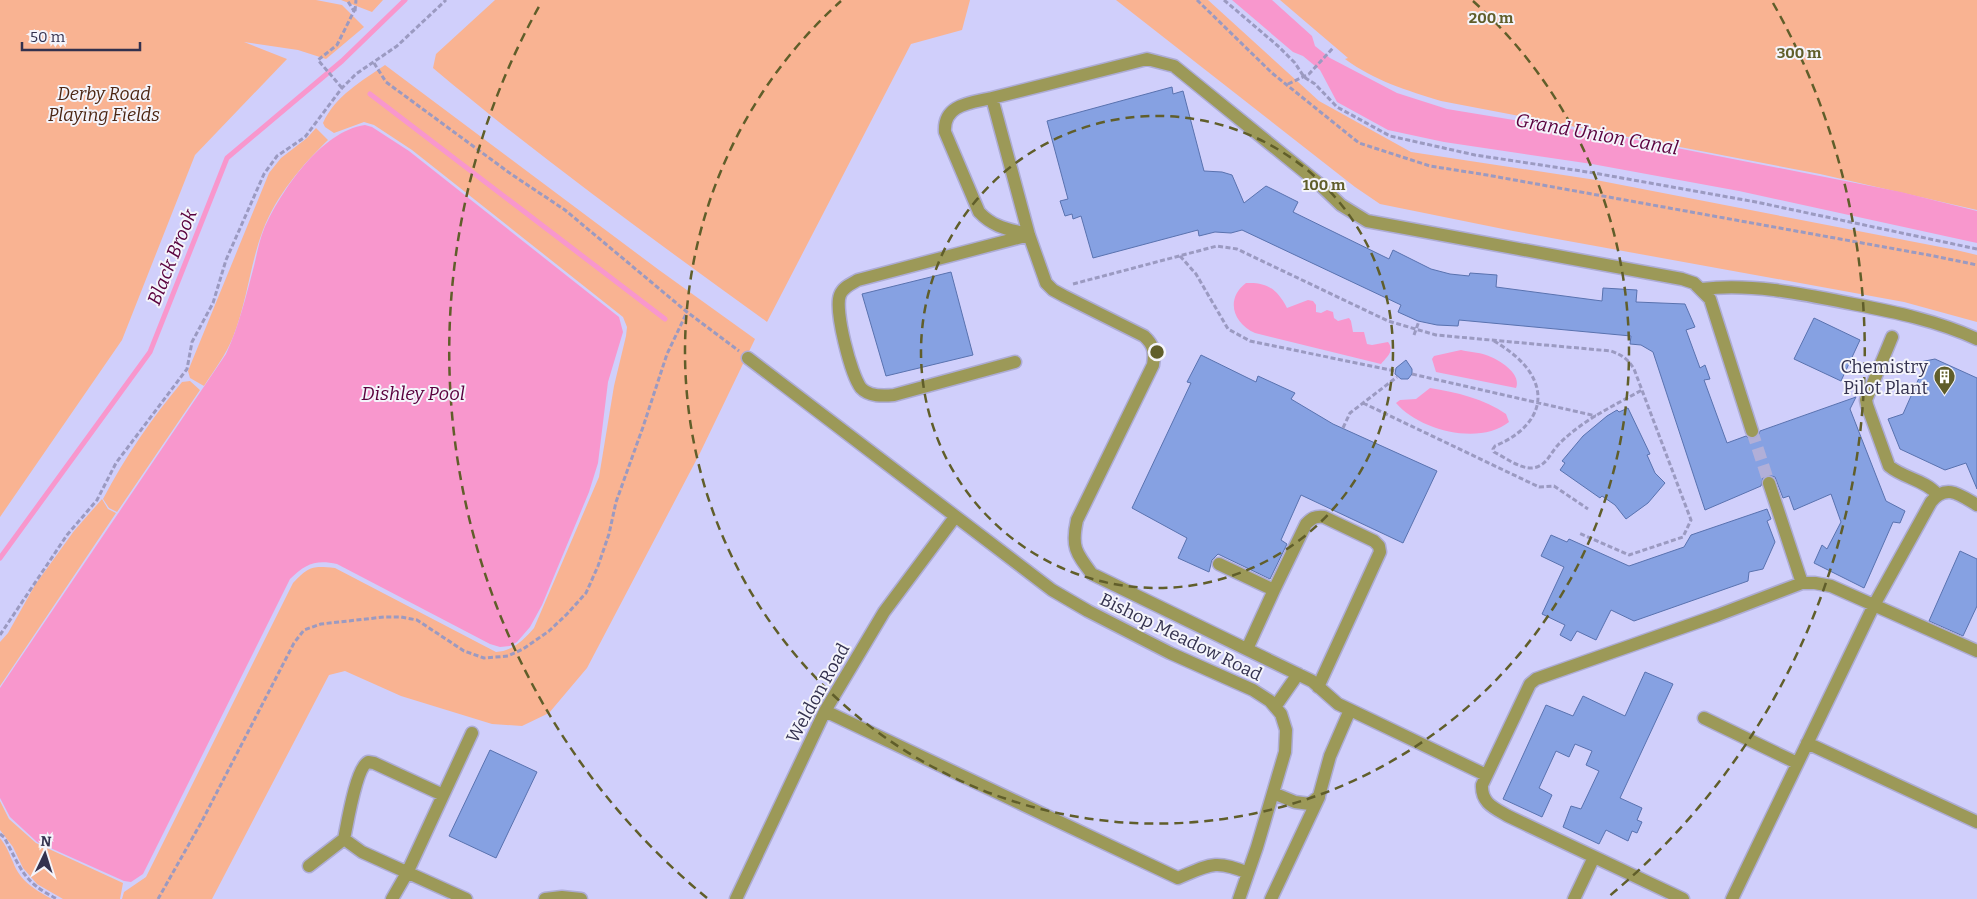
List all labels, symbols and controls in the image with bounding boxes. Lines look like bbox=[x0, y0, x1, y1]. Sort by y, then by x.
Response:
text: 200 m bbox=[1469, 9, 1514, 27]
scale bar bbox=[22, 20, 140, 52]
text: 50 m bbox=[30, 28, 66, 46]
text: 300 m bbox=[1777, 44, 1822, 62]
park label: Derby Road Playing Fields bbox=[48, 83, 160, 126]
water label: Grand Union Canal bbox=[1514, 108, 1680, 160]
text: 100 m bbox=[1303, 176, 1346, 194]
water label: Black Brook bbox=[142, 205, 202, 308]
centre of rings bbox=[1148, 343, 1166, 361]
place label: Chemistry Pilot Plant bbox=[1840, 356, 1928, 399]
building icon: Chemistry Pilot Plant bbox=[1932, 365, 1956, 396]
water label: Dishley Pool bbox=[361, 382, 465, 405]
street label: Bishop Meadow Road bbox=[1096, 588, 1266, 686]
street label: Weldon Road bbox=[782, 639, 855, 747]
north arrow bbox=[20, 829, 70, 879]
text: N bbox=[40, 833, 52, 850]

